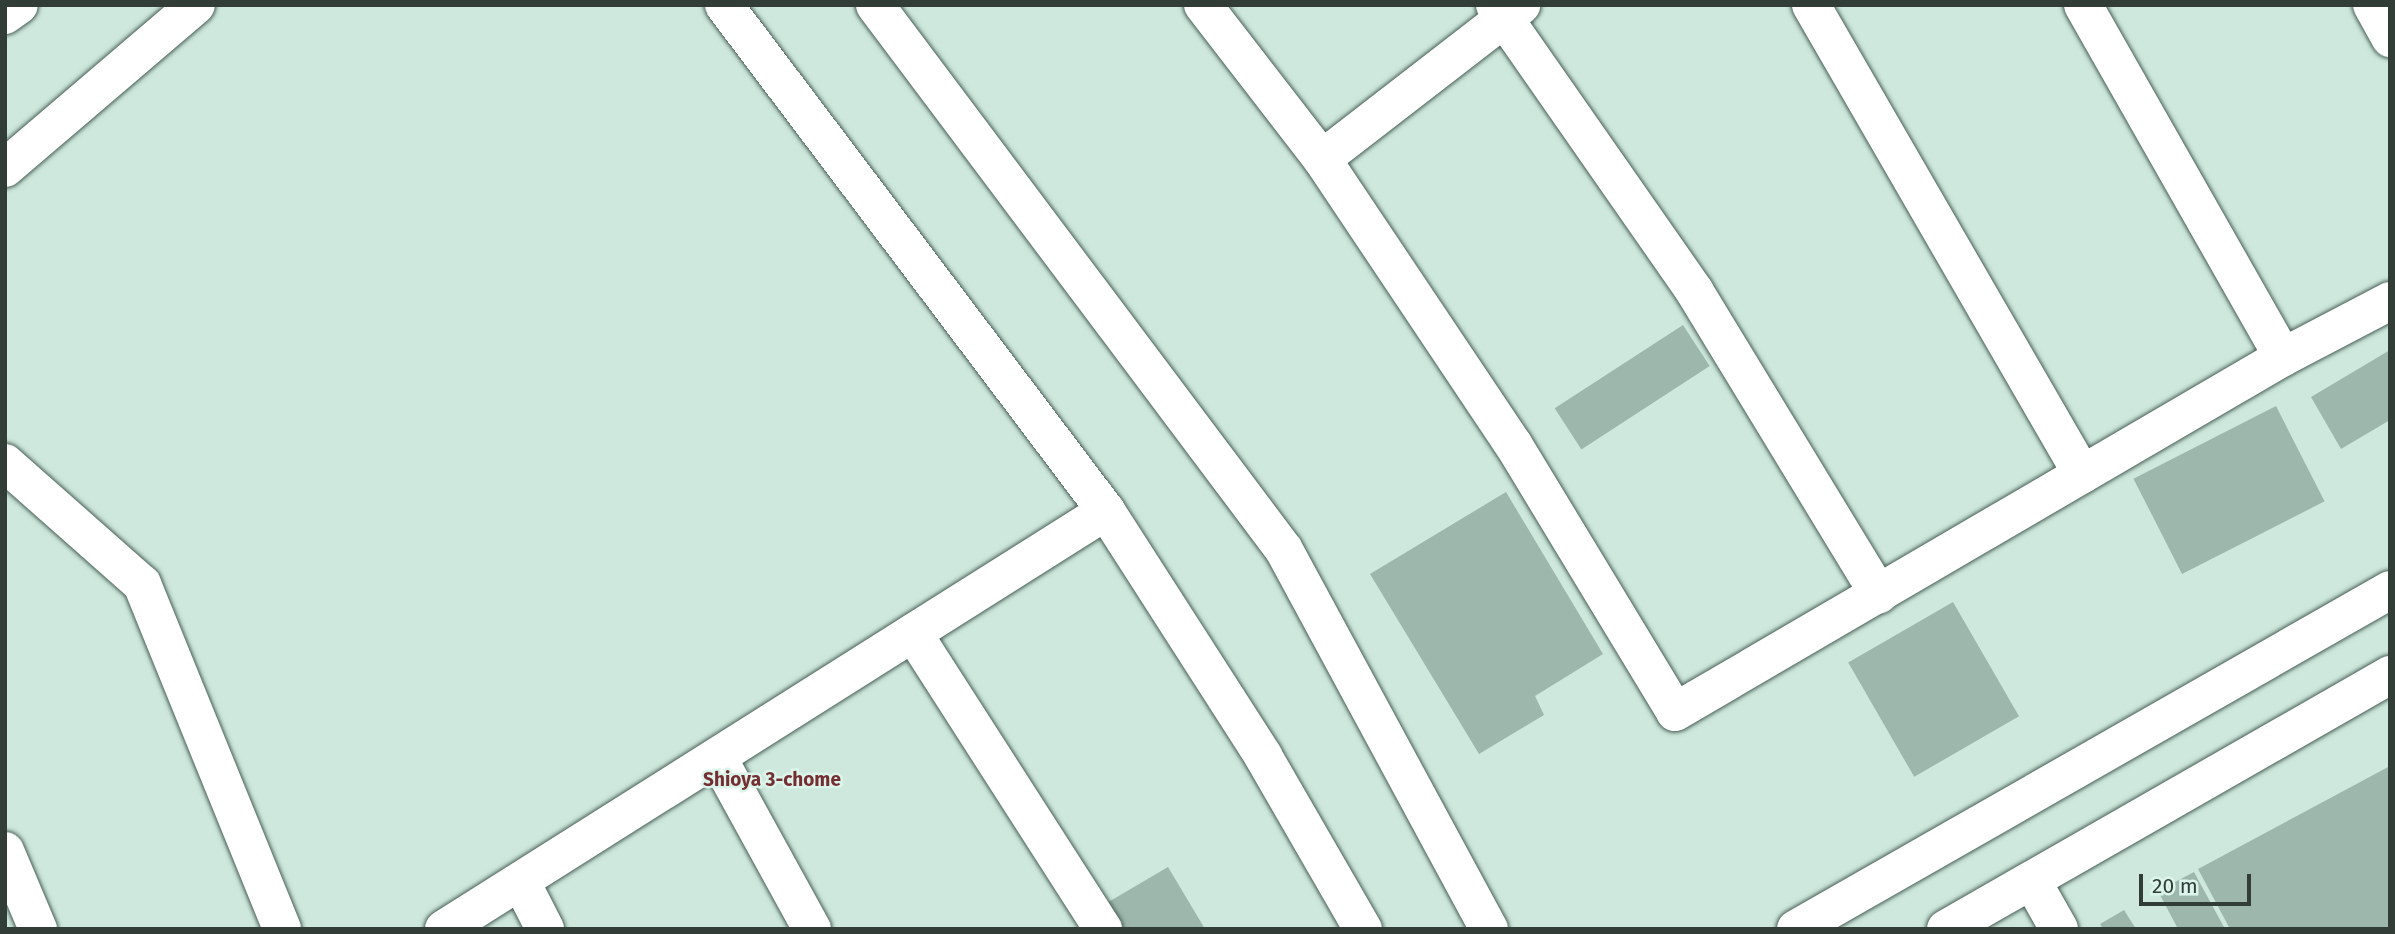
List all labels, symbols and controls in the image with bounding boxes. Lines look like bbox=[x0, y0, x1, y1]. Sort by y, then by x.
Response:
district label: Shioya 3-chome bbox=[703, 769, 841, 791]
scale bar bbox=[2143, 860, 2255, 904]
text: 20 m bbox=[2152, 873, 2198, 899]

